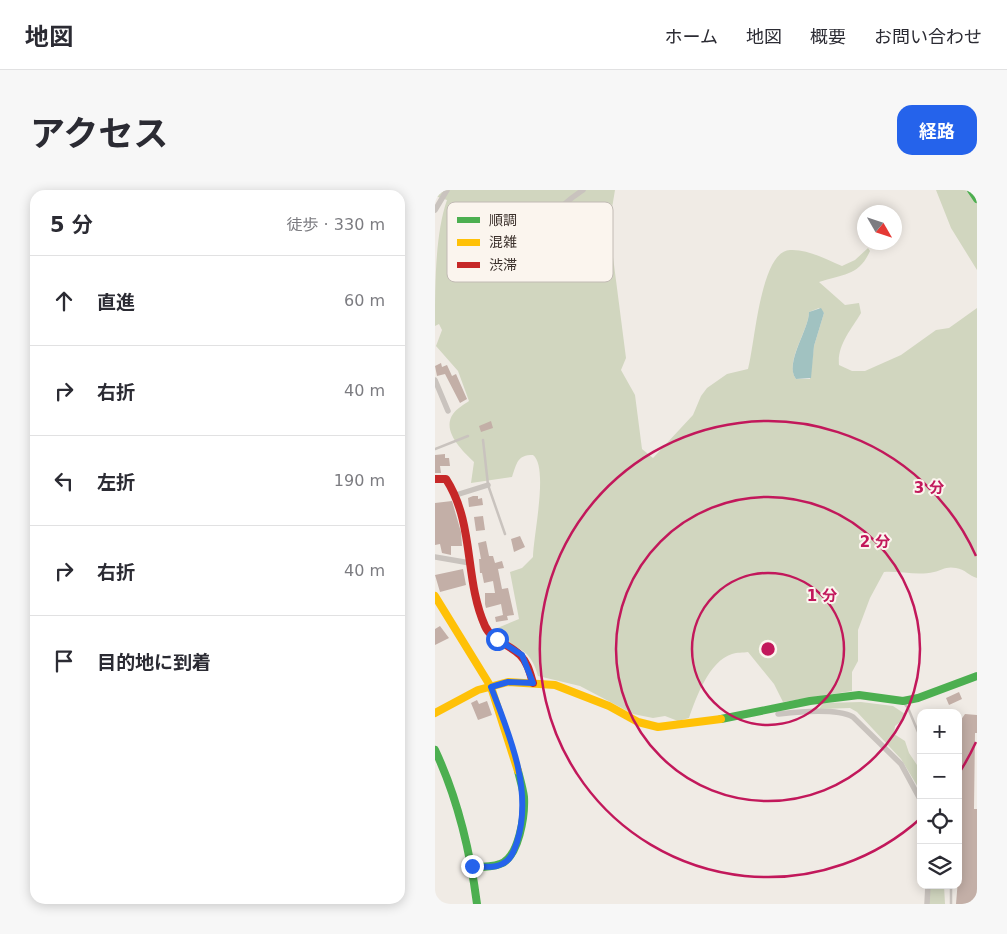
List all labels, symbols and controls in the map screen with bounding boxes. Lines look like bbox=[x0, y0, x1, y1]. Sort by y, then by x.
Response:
text: 地図 bbox=[25, 23, 73, 51]
text: ホーム bbox=[665, 26, 718, 47]
text: 地図 bbox=[746, 26, 782, 47]
text: 概要 bbox=[810, 26, 846, 47]
text: お問い合わせ bbox=[874, 26, 982, 47]
button: 経路 bbox=[897, 105, 977, 155]
text: アクセス bbox=[30, 114, 168, 154]
legend bbox=[447, 202, 613, 282]
north arrow bbox=[857, 205, 902, 250]
text: 順調 bbox=[489, 212, 517, 228]
text: 5 分 bbox=[50, 213, 93, 237]
text: 徒歩 · 330 m bbox=[287, 215, 385, 234]
text: 混雑 bbox=[489, 234, 517, 250]
text: 渋滞 bbox=[489, 257, 517, 273]
icon: ahead bbox=[50, 287, 78, 315]
text: 直進 bbox=[97, 291, 135, 313]
text: 60 m bbox=[344, 291, 385, 310]
icon: right bbox=[50, 377, 78, 405]
text: 右折 bbox=[97, 381, 135, 403]
text: 40 m bbox=[344, 381, 385, 400]
icon: left bbox=[50, 467, 78, 495]
text: 左折 bbox=[97, 471, 135, 493]
text: 190 m bbox=[334, 471, 385, 490]
text: 3 分 bbox=[914, 479, 944, 497]
text: 2 分 bbox=[860, 533, 890, 551]
icon: right bbox=[50, 557, 78, 585]
text: 右折 bbox=[97, 561, 135, 583]
text: 40 m bbox=[344, 561, 385, 580]
text: 1 分 bbox=[807, 587, 837, 605]
route start bbox=[486, 628, 509, 651]
centre of rings bbox=[759, 640, 777, 658]
icon: arrive bbox=[50, 647, 78, 675]
text: 目的地に到着 bbox=[97, 651, 211, 673]
map controls bbox=[917, 709, 962, 889]
button: + bbox=[917, 709, 962, 754]
button: − bbox=[917, 754, 962, 799]
button: locate bbox=[917, 799, 962, 844]
button: layers bbox=[917, 844, 962, 889]
route end bbox=[461, 855, 484, 878]

